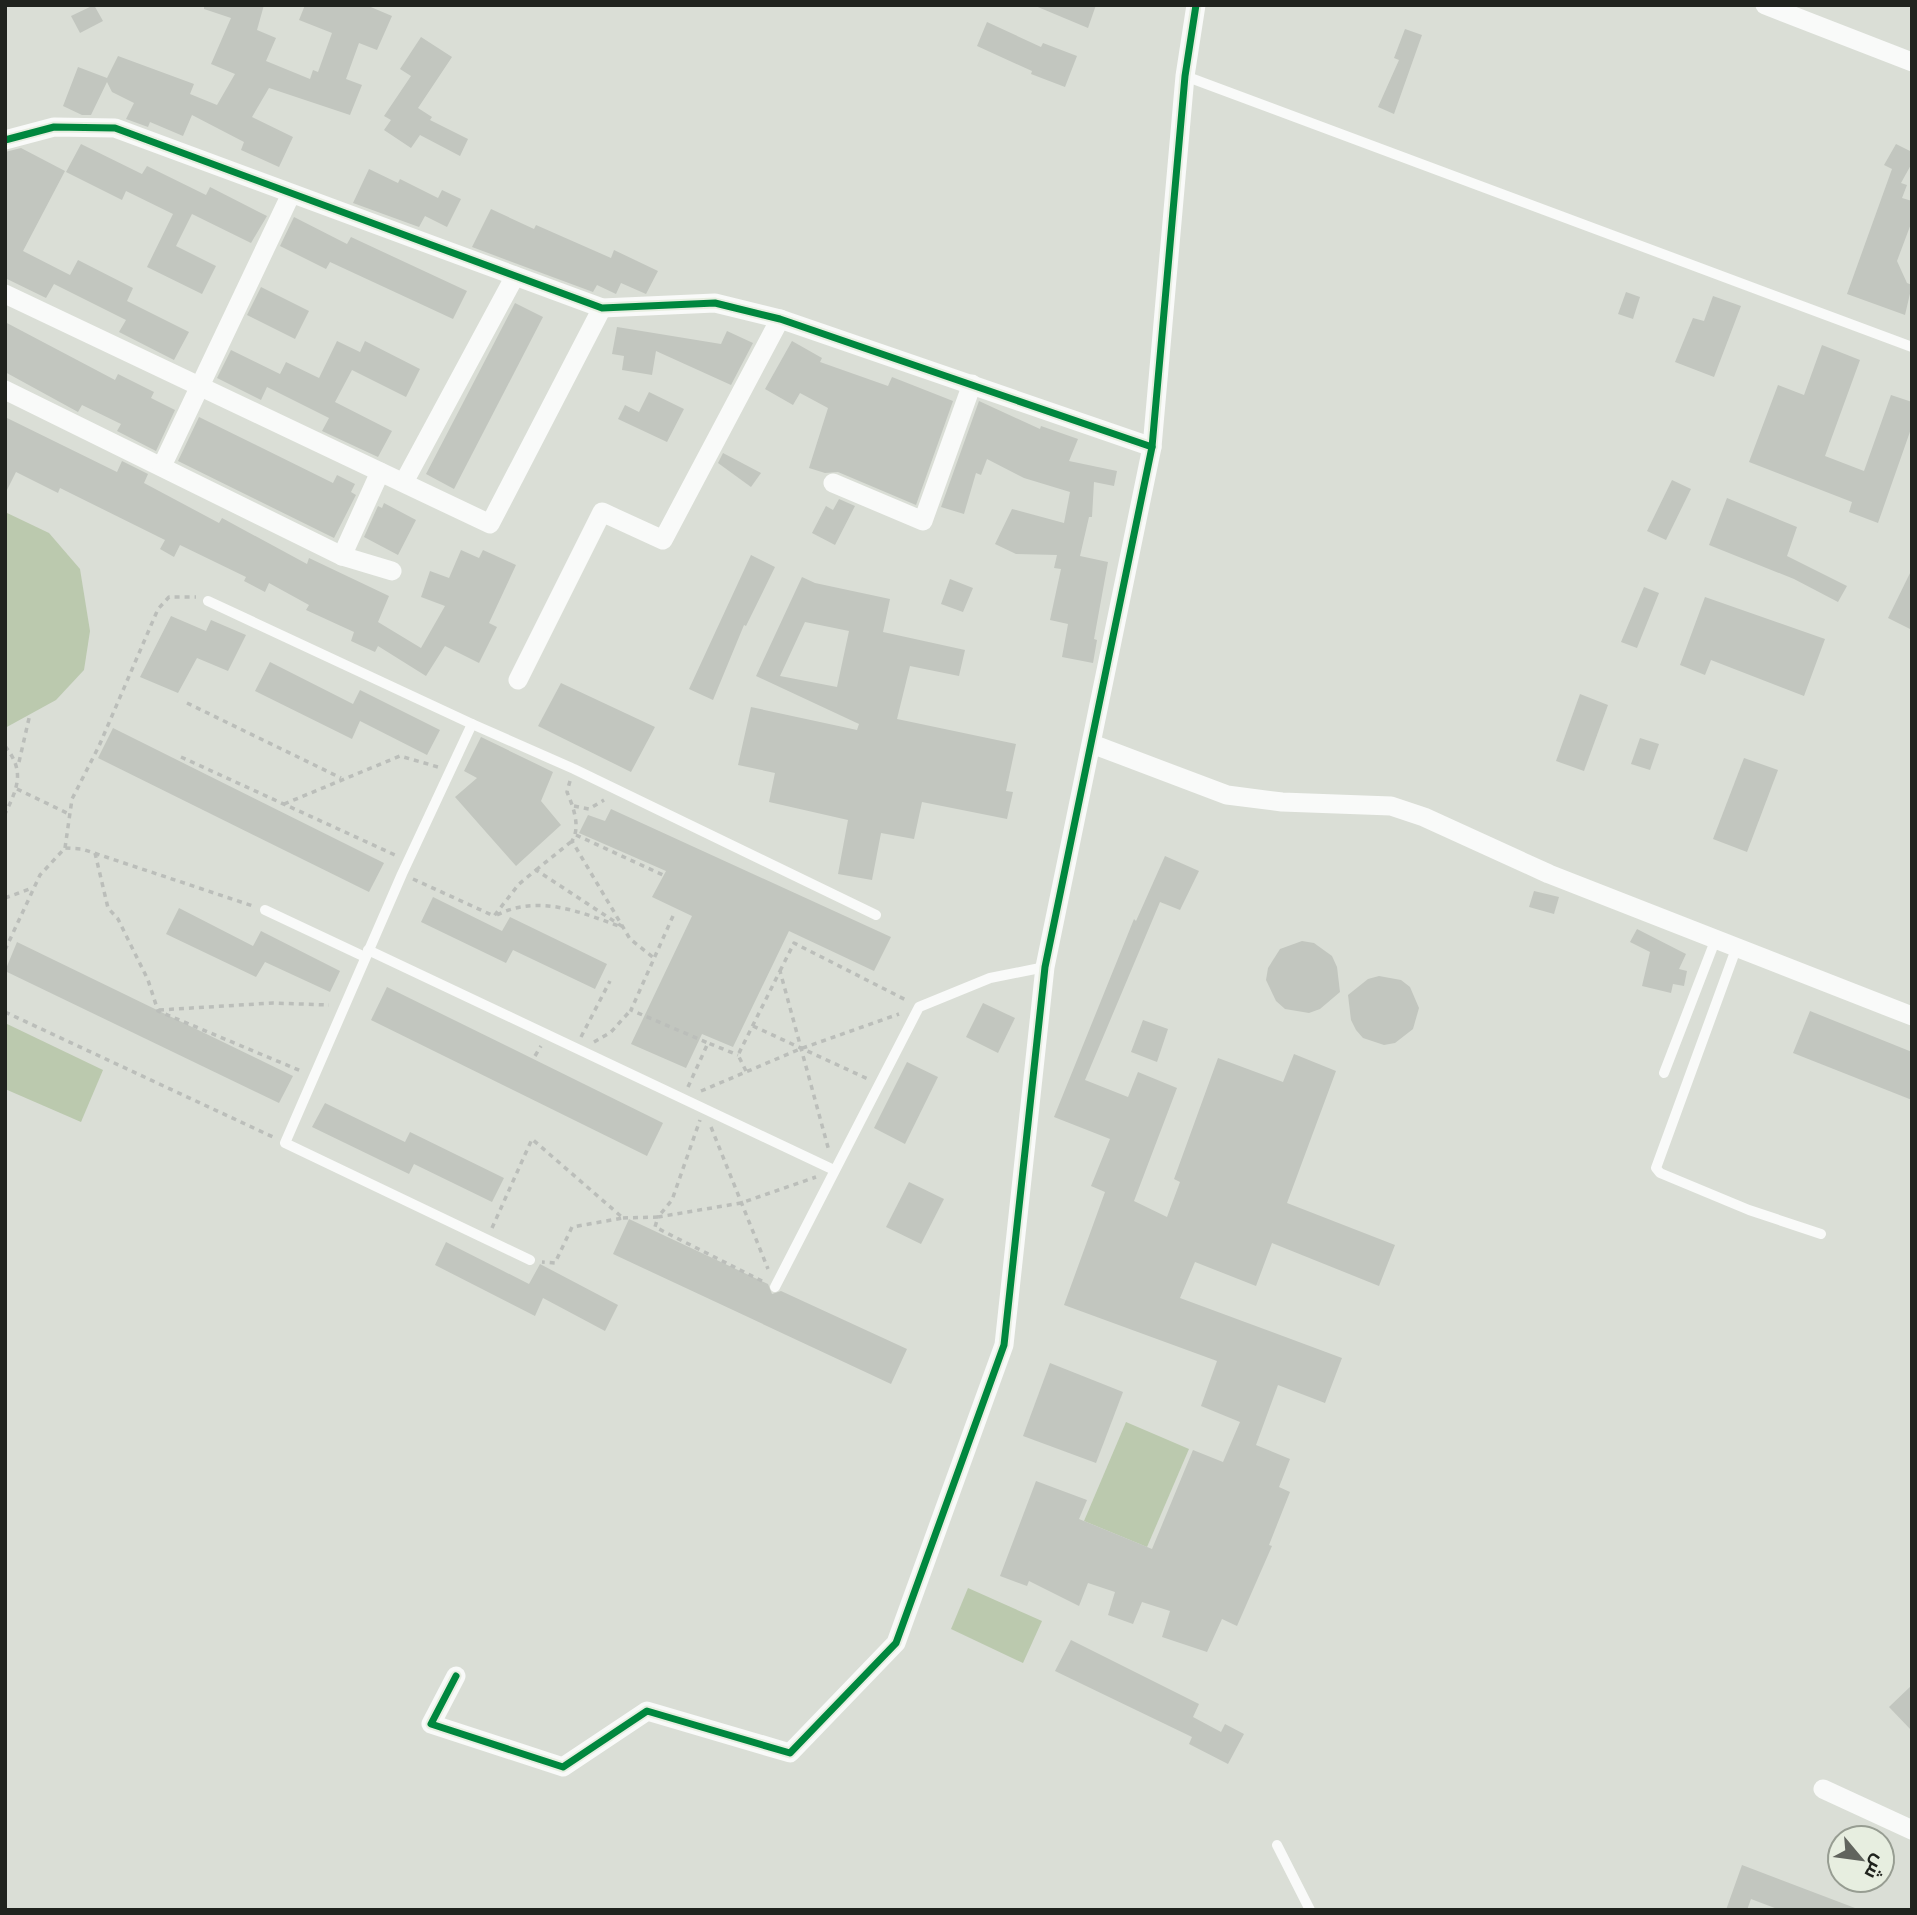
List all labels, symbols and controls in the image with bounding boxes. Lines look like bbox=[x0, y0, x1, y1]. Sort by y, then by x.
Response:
north arrow bbox=[1826, 1824, 1896, 1894]
text: ش bbox=[1859, 1850, 1891, 1883]

